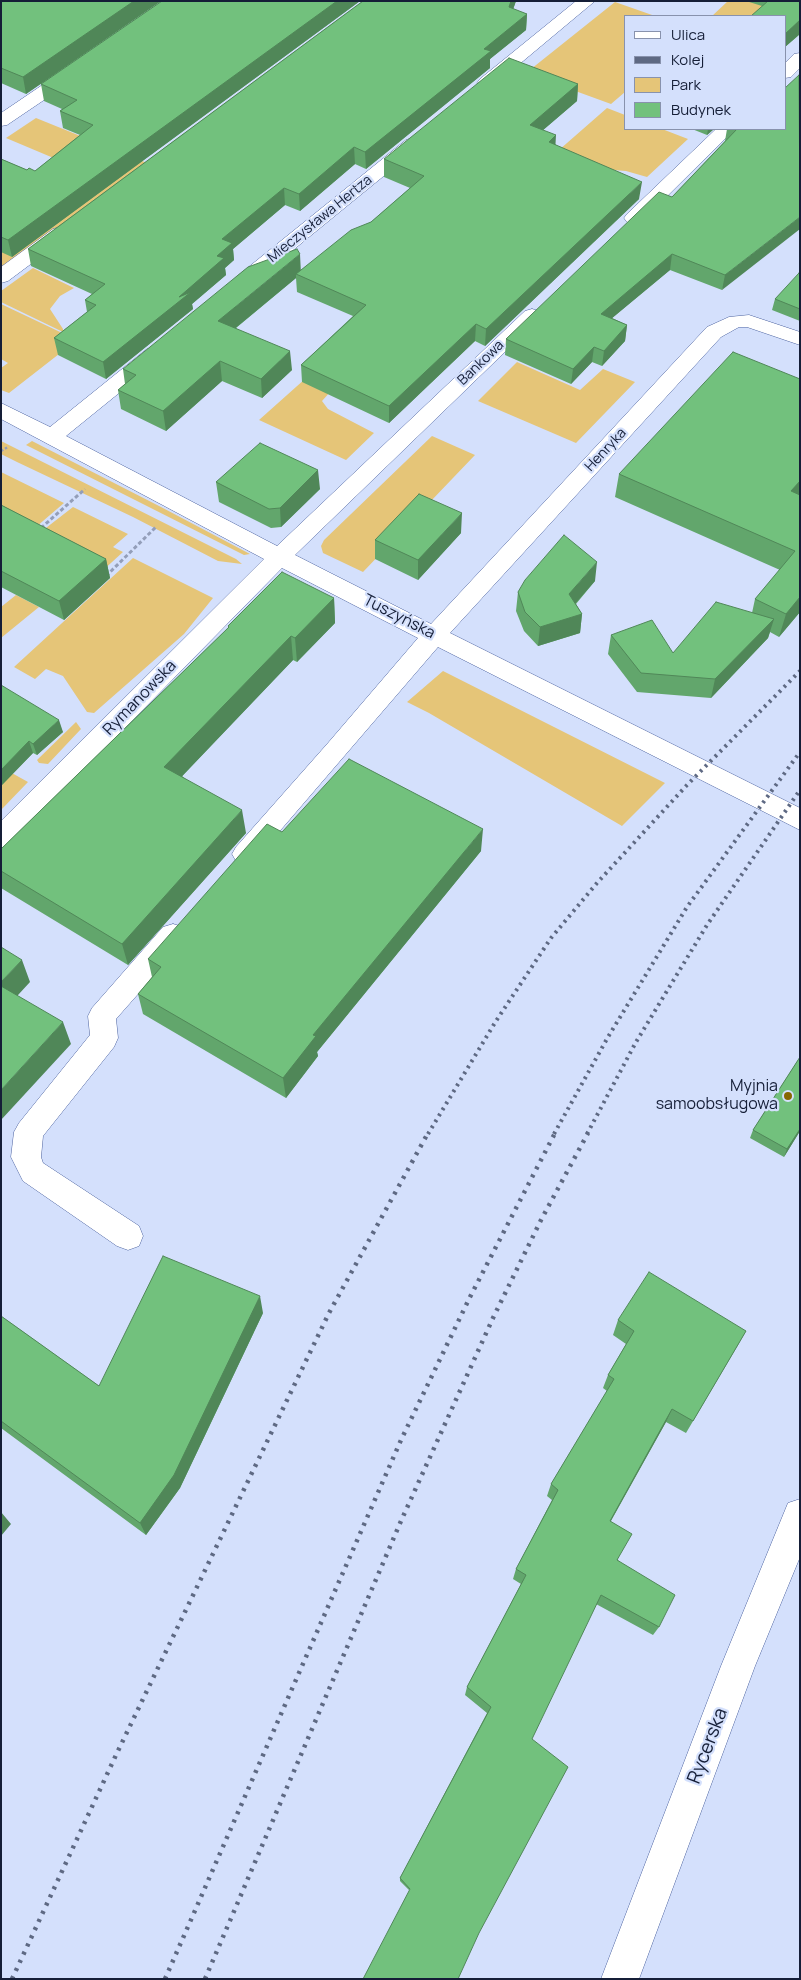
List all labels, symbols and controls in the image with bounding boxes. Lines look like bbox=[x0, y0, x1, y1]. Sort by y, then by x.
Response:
legend bbox=[624, 15, 786, 130]
text: Ulica bbox=[671, 24, 705, 45]
text: Kolej bbox=[671, 49, 704, 70]
text: Park bbox=[671, 74, 701, 95]
text: Budynek bbox=[671, 99, 731, 120]
street label: Mieczysława Hertza bbox=[264, 172, 376, 266]
street label: Bankowa bbox=[454, 337, 508, 389]
street label: Henryka bbox=[582, 425, 630, 475]
street label: Tuszyńska bbox=[360, 591, 438, 643]
street label: Rymanowska bbox=[99, 657, 181, 739]
place label: Myjnia samoobsługowa bbox=[656, 1077, 778, 1115]
marker: Myjnia samoobsługowa bbox=[782, 1090, 794, 1102]
street label: Rycerska bbox=[683, 1705, 733, 1787]

